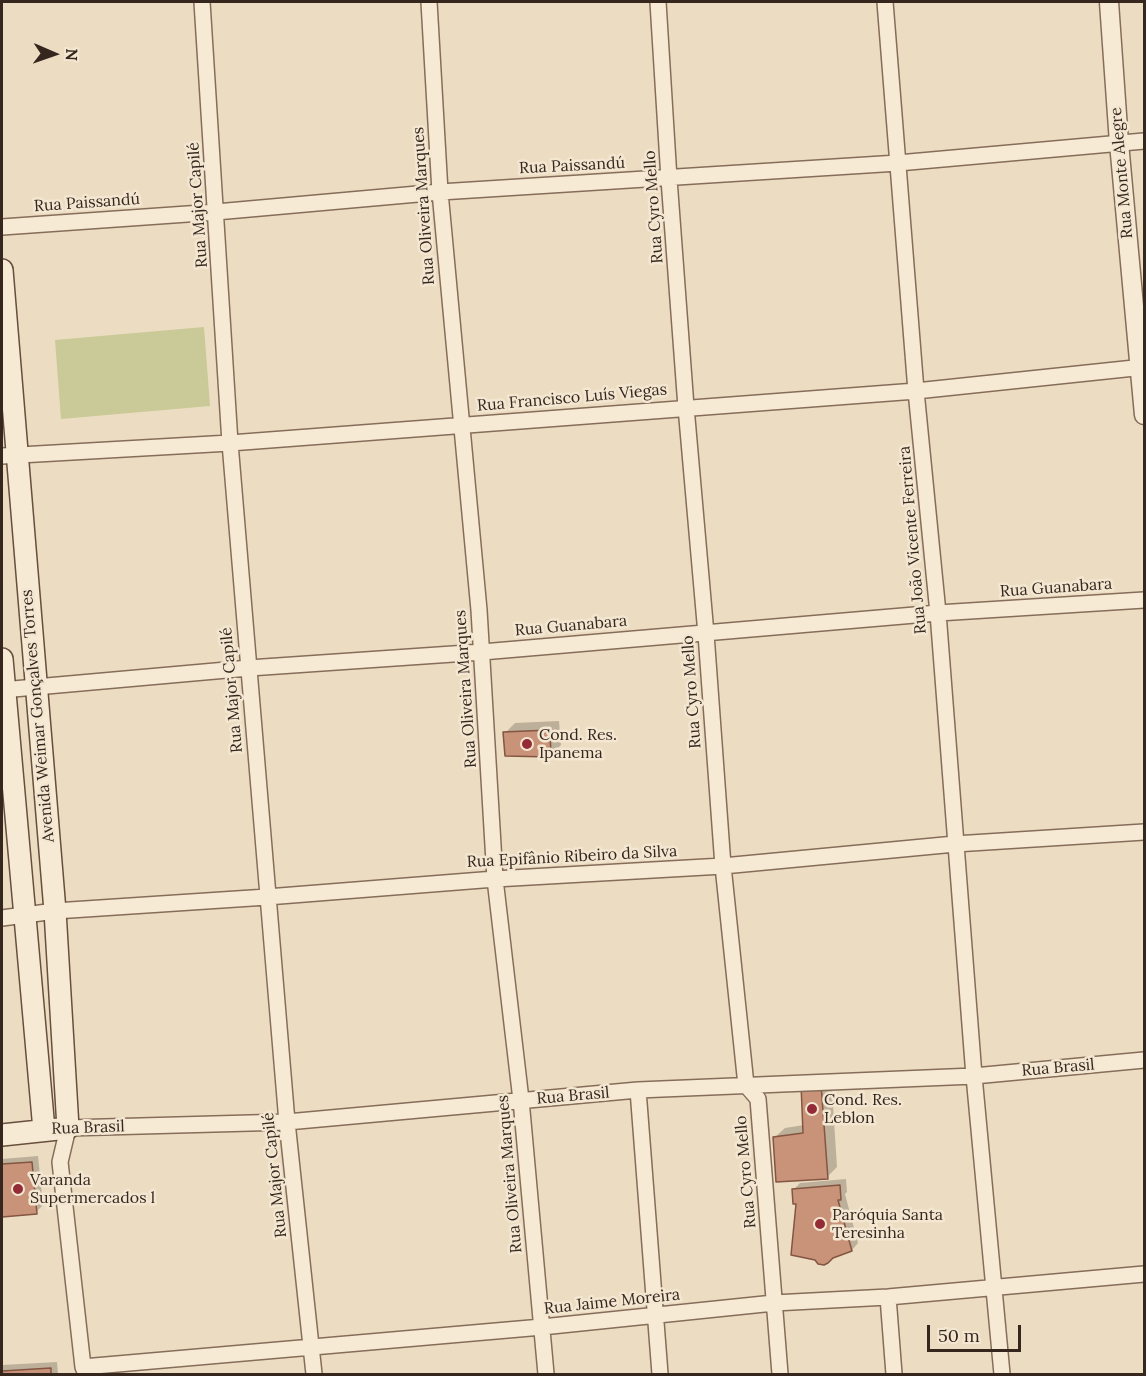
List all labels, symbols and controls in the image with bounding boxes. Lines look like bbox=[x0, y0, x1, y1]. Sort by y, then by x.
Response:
north arrow bbox=[24, 24, 84, 84]
text: N bbox=[62, 48, 82, 61]
street label: Rua Monte Alegre bbox=[1107, 106, 1137, 240]
street label: Rua Oliveira Marques bbox=[409, 126, 439, 286]
street label: Rua Major Capilé bbox=[184, 141, 212, 269]
street label: Rua Cyro Mello bbox=[640, 150, 668, 264]
street label: Rua Paissandú bbox=[518, 154, 626, 178]
street label: Rua Paissandú bbox=[33, 190, 141, 216]
street label: Rua Francisco Luís Viegas bbox=[476, 380, 668, 416]
street label: Rua João Vicente Ferreira bbox=[895, 445, 931, 635]
street label: Rua Guanabara bbox=[999, 574, 1113, 602]
street label: Avenida Weimar Gonçalves Torres bbox=[17, 589, 59, 843]
street label: Rua Oliveira Marques bbox=[451, 609, 481, 769]
street label: Rua Guanabara bbox=[514, 612, 628, 640]
street label: Rua Major Capilé bbox=[217, 626, 247, 754]
street label: Rua Cyro Mello bbox=[678, 635, 706, 749]
place label: Cond. Res. Ipanema bbox=[539, 725, 617, 763]
marker: Cond. Res. Ipanema bbox=[520, 737, 534, 751]
street label: Rua Epifânio Ribeiro da Silva bbox=[466, 842, 678, 872]
street label: Rua Brasil bbox=[1021, 1055, 1095, 1081]
street label: Rua Brasil bbox=[536, 1083, 610, 1109]
place label: Cond. Res. Leblon bbox=[824, 1090, 902, 1128]
street label: Rua Oliveira Marques bbox=[494, 1094, 526, 1254]
marker: Cond. Res. Leblon bbox=[805, 1102, 819, 1116]
street label: Rua Major Capilé bbox=[259, 1111, 291, 1239]
street label: Rua Cyro Mello bbox=[731, 1115, 761, 1229]
street label: Rua Brasil bbox=[51, 1117, 125, 1139]
place label: Varanda Supermercados l bbox=[30, 1170, 155, 1208]
marker: Varanda Supermercados l bbox=[11, 1182, 25, 1196]
place label: Paróquia Santa Teresinha bbox=[832, 1205, 943, 1243]
marker: Paróquia Santa Teresinha bbox=[813, 1217, 827, 1231]
street label: Rua Jaime Moreira bbox=[543, 1285, 681, 1319]
scale bar bbox=[930, 1313, 1024, 1351]
text: 50 m bbox=[938, 1324, 980, 1347]

